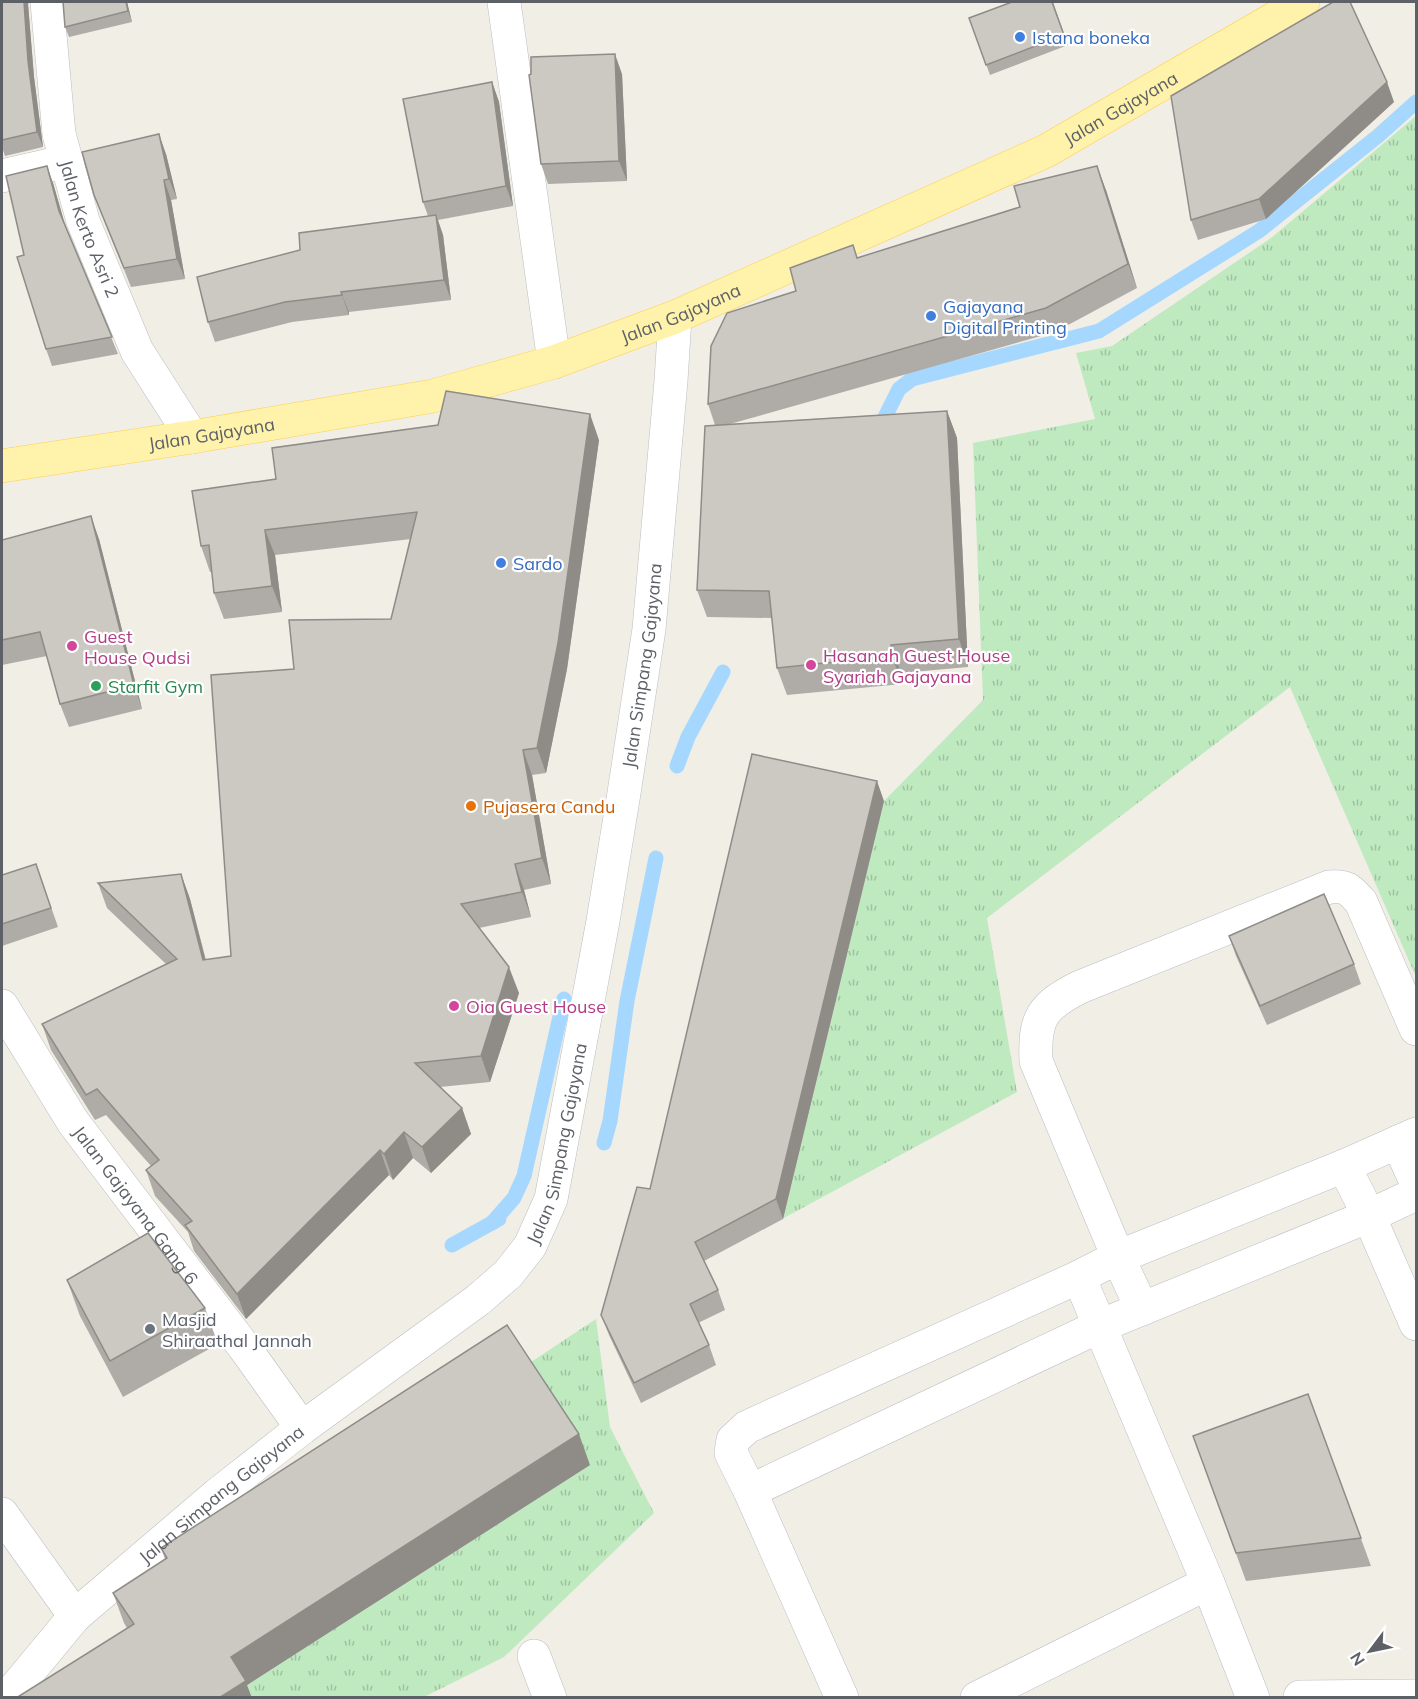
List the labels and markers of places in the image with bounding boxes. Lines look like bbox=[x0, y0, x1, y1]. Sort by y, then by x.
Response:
place label: Istana boneka bbox=[1032, 26, 1150, 49]
marker: Istana boneka bbox=[1013, 30, 1027, 44]
place label: Gajayana Digital Printing bbox=[943, 295, 1067, 339]
marker: Gajayana Digital Printing bbox=[924, 309, 938, 323]
place label: Sardo bbox=[513, 552, 563, 575]
marker: Sardo bbox=[494, 556, 508, 570]
place label: Guest House Qudsi bbox=[84, 625, 190, 669]
marker: Guest House Qudsi bbox=[65, 639, 79, 653]
place label: Hasanah Guest House Syariah Gajayana bbox=[823, 644, 1010, 688]
marker: Hasanah Guest House Syariah Gajayana bbox=[804, 658, 818, 672]
place label: Starfit Gym bbox=[108, 675, 203, 698]
marker: Starfit Gym bbox=[89, 679, 103, 693]
place label: Pujasera Candu bbox=[483, 795, 615, 818]
marker: Pujasera Candu bbox=[464, 799, 478, 813]
place label: Oia Guest House bbox=[466, 995, 606, 1018]
marker: Oia Guest House bbox=[447, 999, 461, 1013]
place label: Masjid Shiraathal Jannah bbox=[162, 1308, 312, 1352]
marker: Masjid Shiraathal Jannah bbox=[143, 1322, 157, 1336]

